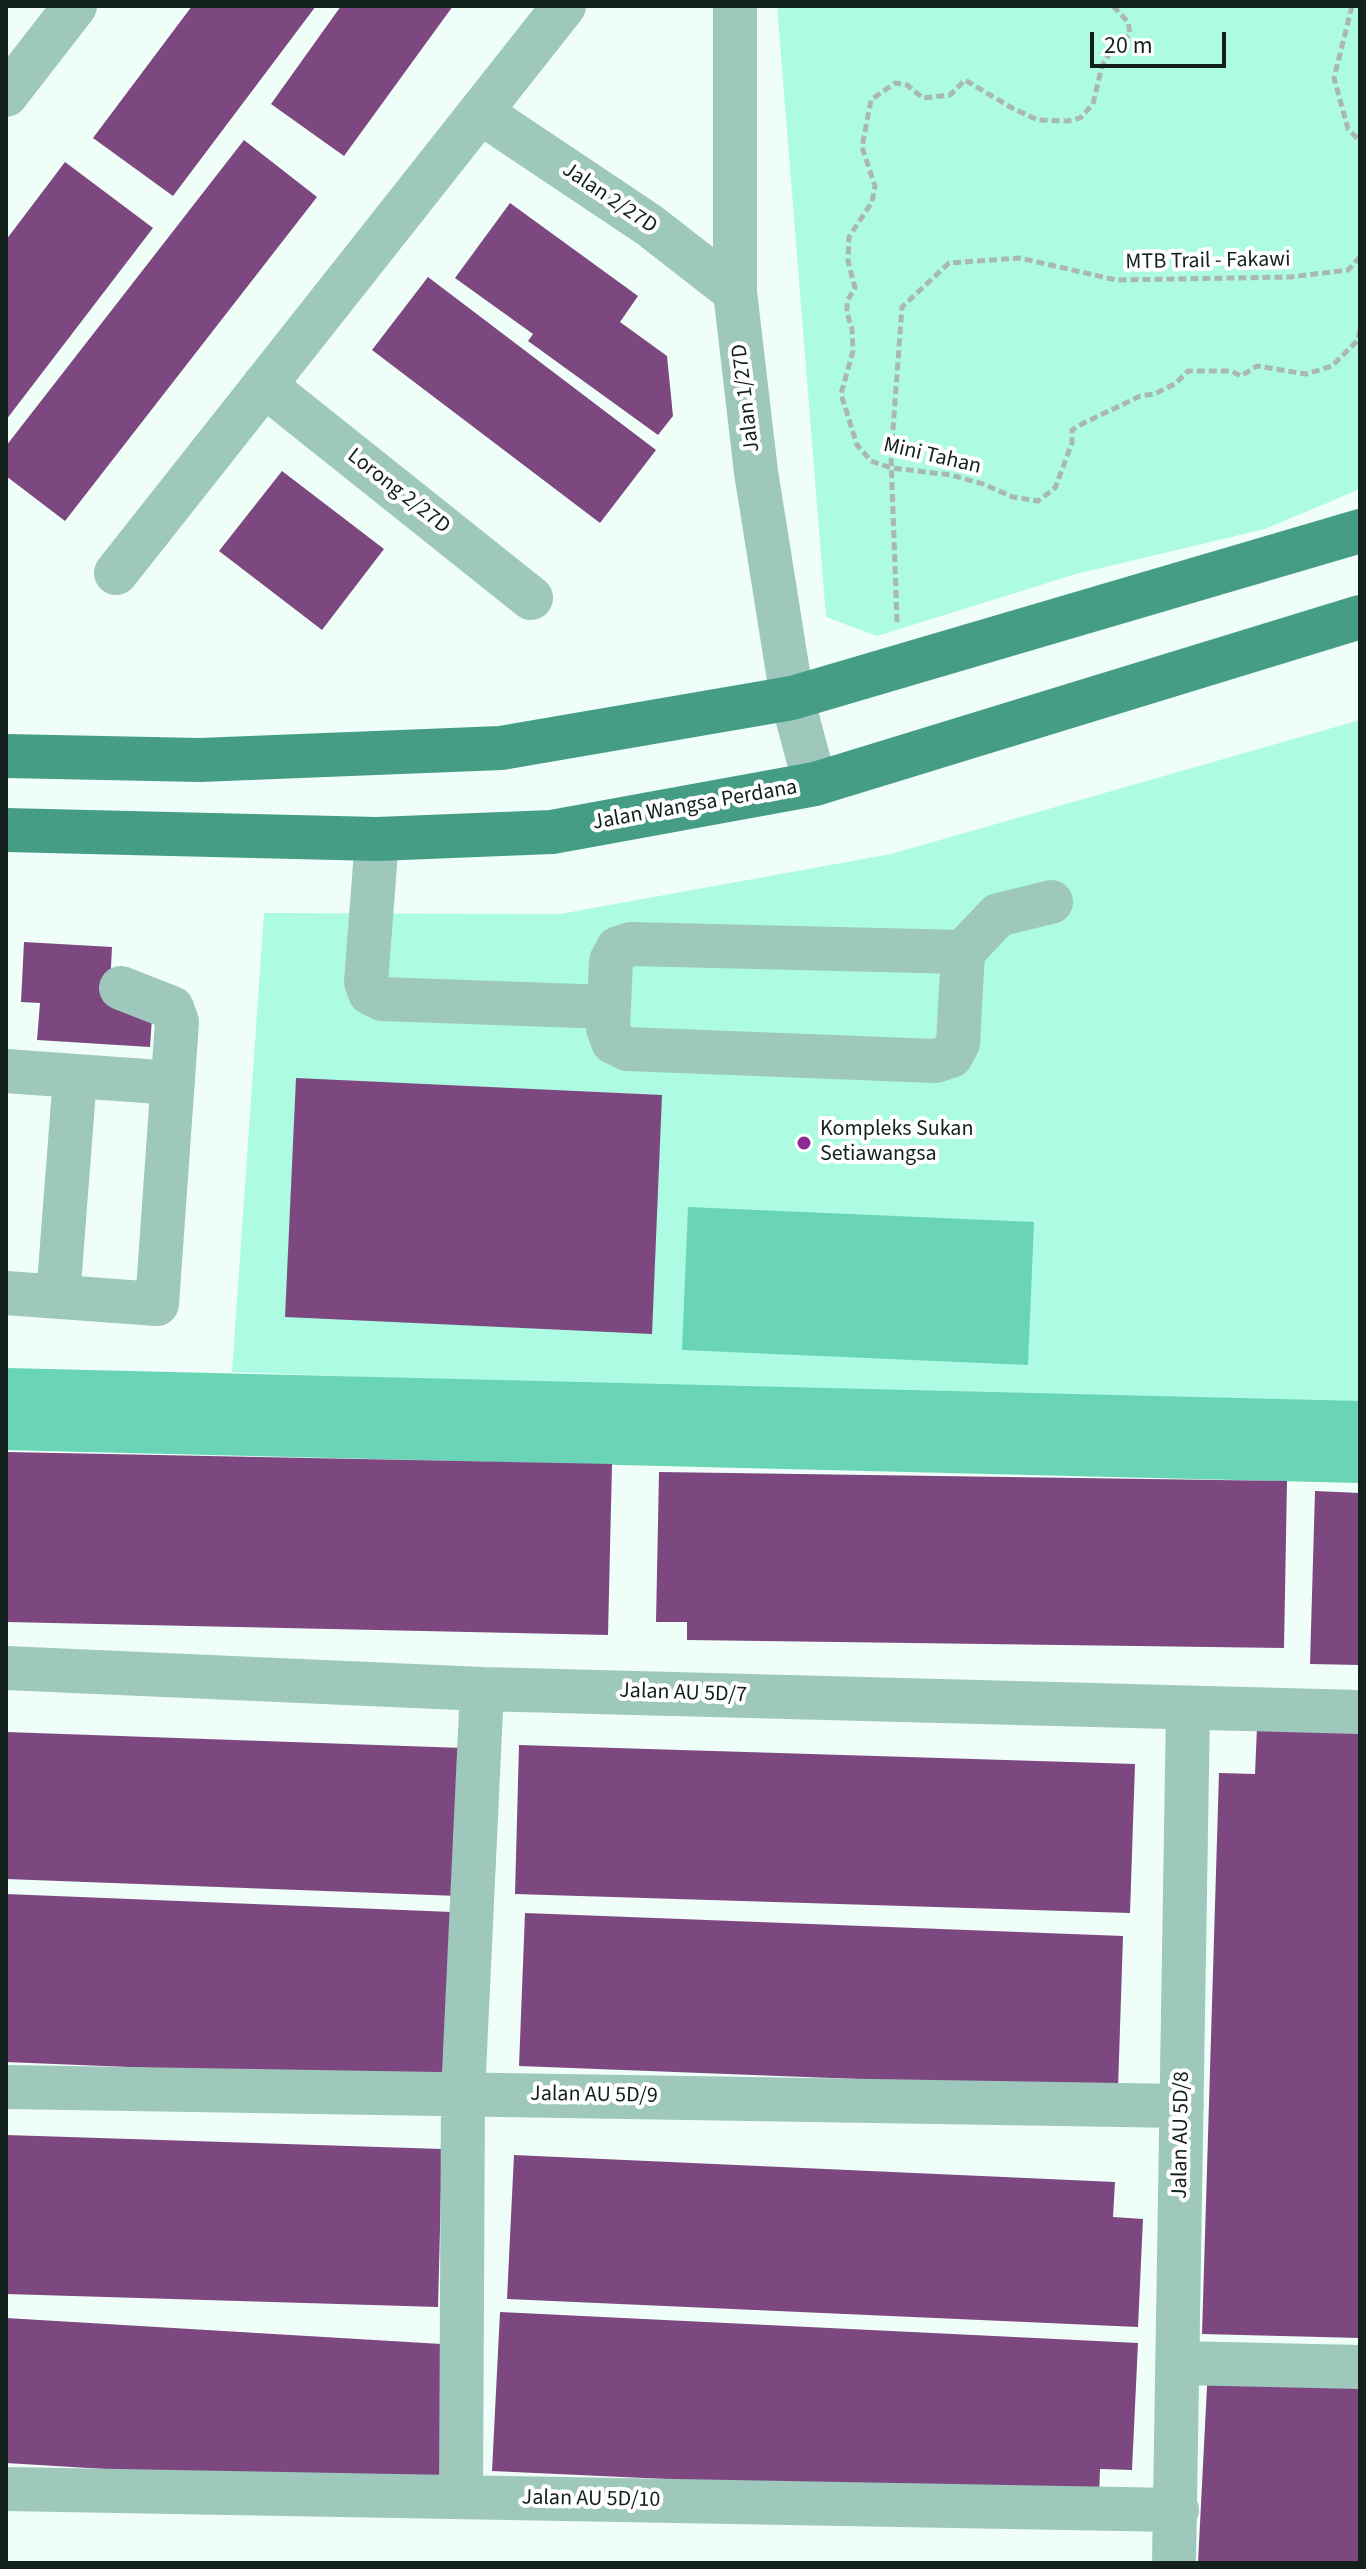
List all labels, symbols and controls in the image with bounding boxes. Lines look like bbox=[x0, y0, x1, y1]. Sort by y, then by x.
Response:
scale bar bbox=[1094, 16, 1230, 66]
text: 20 m bbox=[1104, 28, 1153, 63]
street label: Jalan 2/27D bbox=[557, 158, 661, 240]
street label: MTB Trail - Fakawi bbox=[1125, 247, 1291, 277]
street label: Jalan 1/27D bbox=[727, 342, 767, 454]
street label: Mini Tahan bbox=[880, 433, 984, 481]
street label: Lorong 2/27D bbox=[341, 444, 455, 540]
street label: Jalan Wangsa Perdana bbox=[591, 775, 799, 837]
place label: Kompleks Sukan Setiawangsa bbox=[820, 1117, 973, 1168]
marker: Kompleks Sukan Setiawangsa bbox=[795, 1134, 813, 1152]
street label: Jalan AU 5D/7 bbox=[619, 1679, 747, 1709]
street label: Jalan AU 5D/8 bbox=[1168, 2071, 1196, 2199]
street label: Jalan AU 5D/9 bbox=[530, 2082, 658, 2110]
street label: Jalan AU 5D/10 bbox=[521, 2486, 661, 2514]

